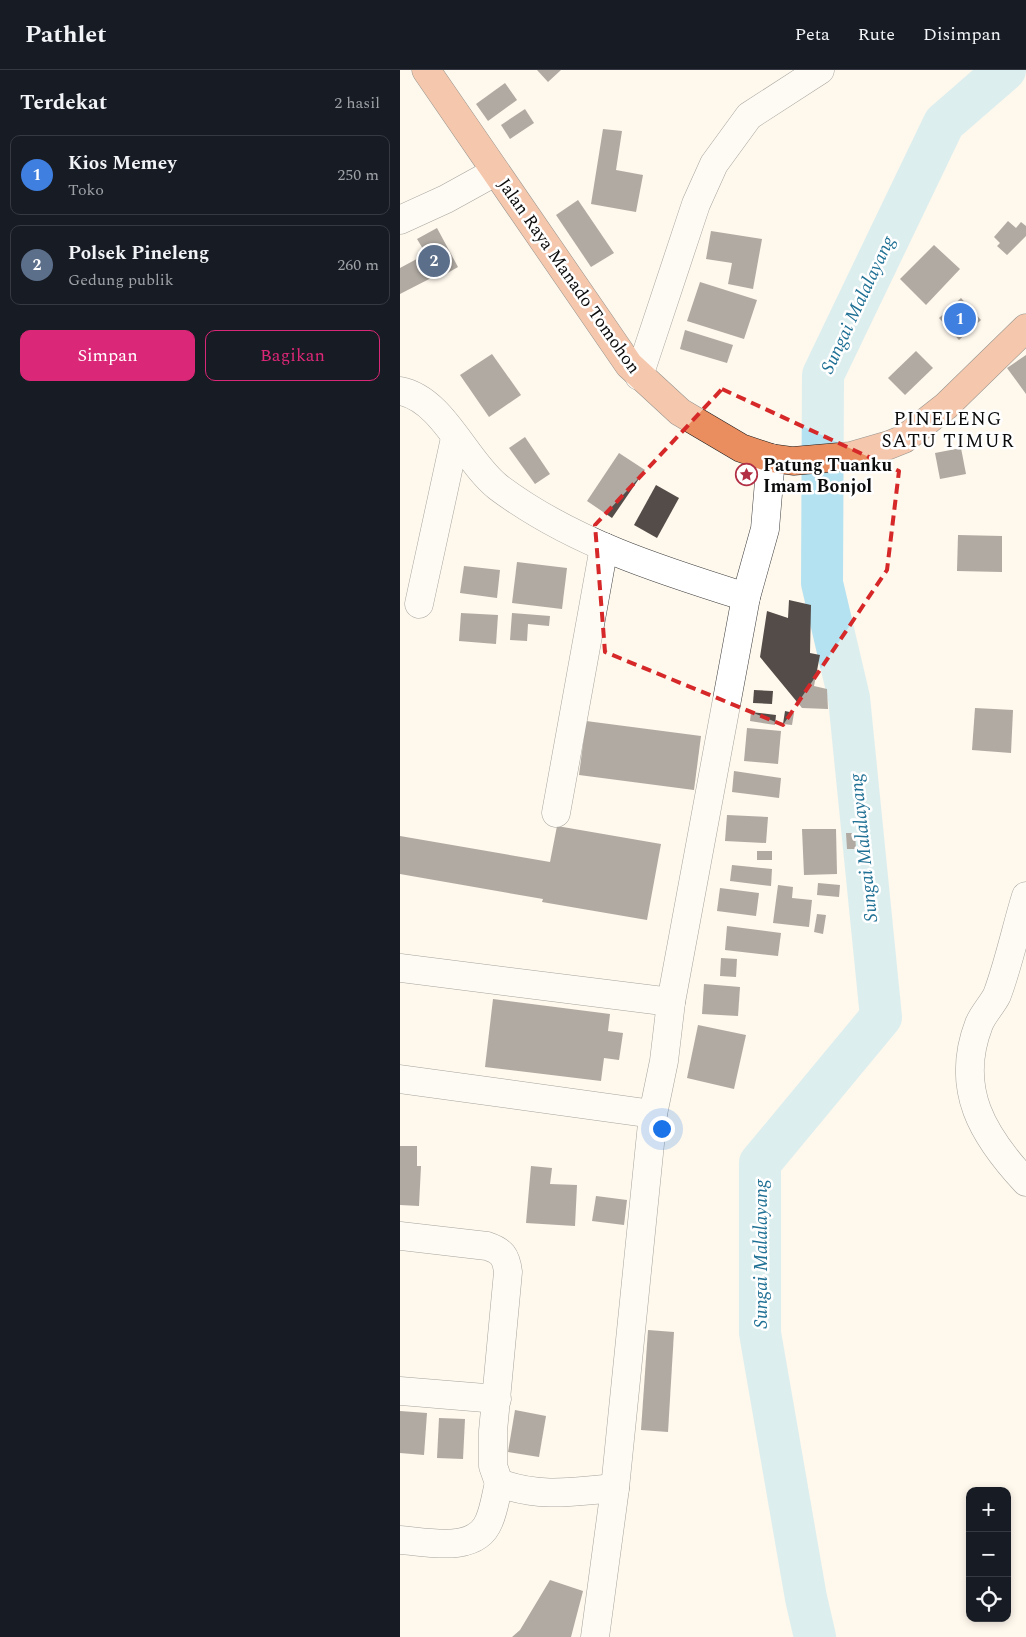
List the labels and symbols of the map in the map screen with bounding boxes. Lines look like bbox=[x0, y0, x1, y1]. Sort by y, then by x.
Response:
street label: Jalan Raya Manado Tomohon bbox=[491, 173, 647, 379]
water label: Sungai Malalayang bbox=[813, 231, 903, 379]
pin: 2 bbox=[418, 242, 450, 280]
pin: 1 bbox=[944, 300, 976, 338]
district label: PINELENG SATU TIMUR bbox=[882, 405, 1014, 456]
place label: Patung Tuanku Imam Bonjol bbox=[763, 452, 893, 500]
place icon: Patung Tuanku Imam Bonjol bbox=[735, 463, 759, 487]
water label: Sungai Malalayang bbox=[842, 772, 886, 924]
your location bbox=[649, 1116, 675, 1142]
water label: Sungai Malalayang bbox=[747, 1179, 776, 1328]

